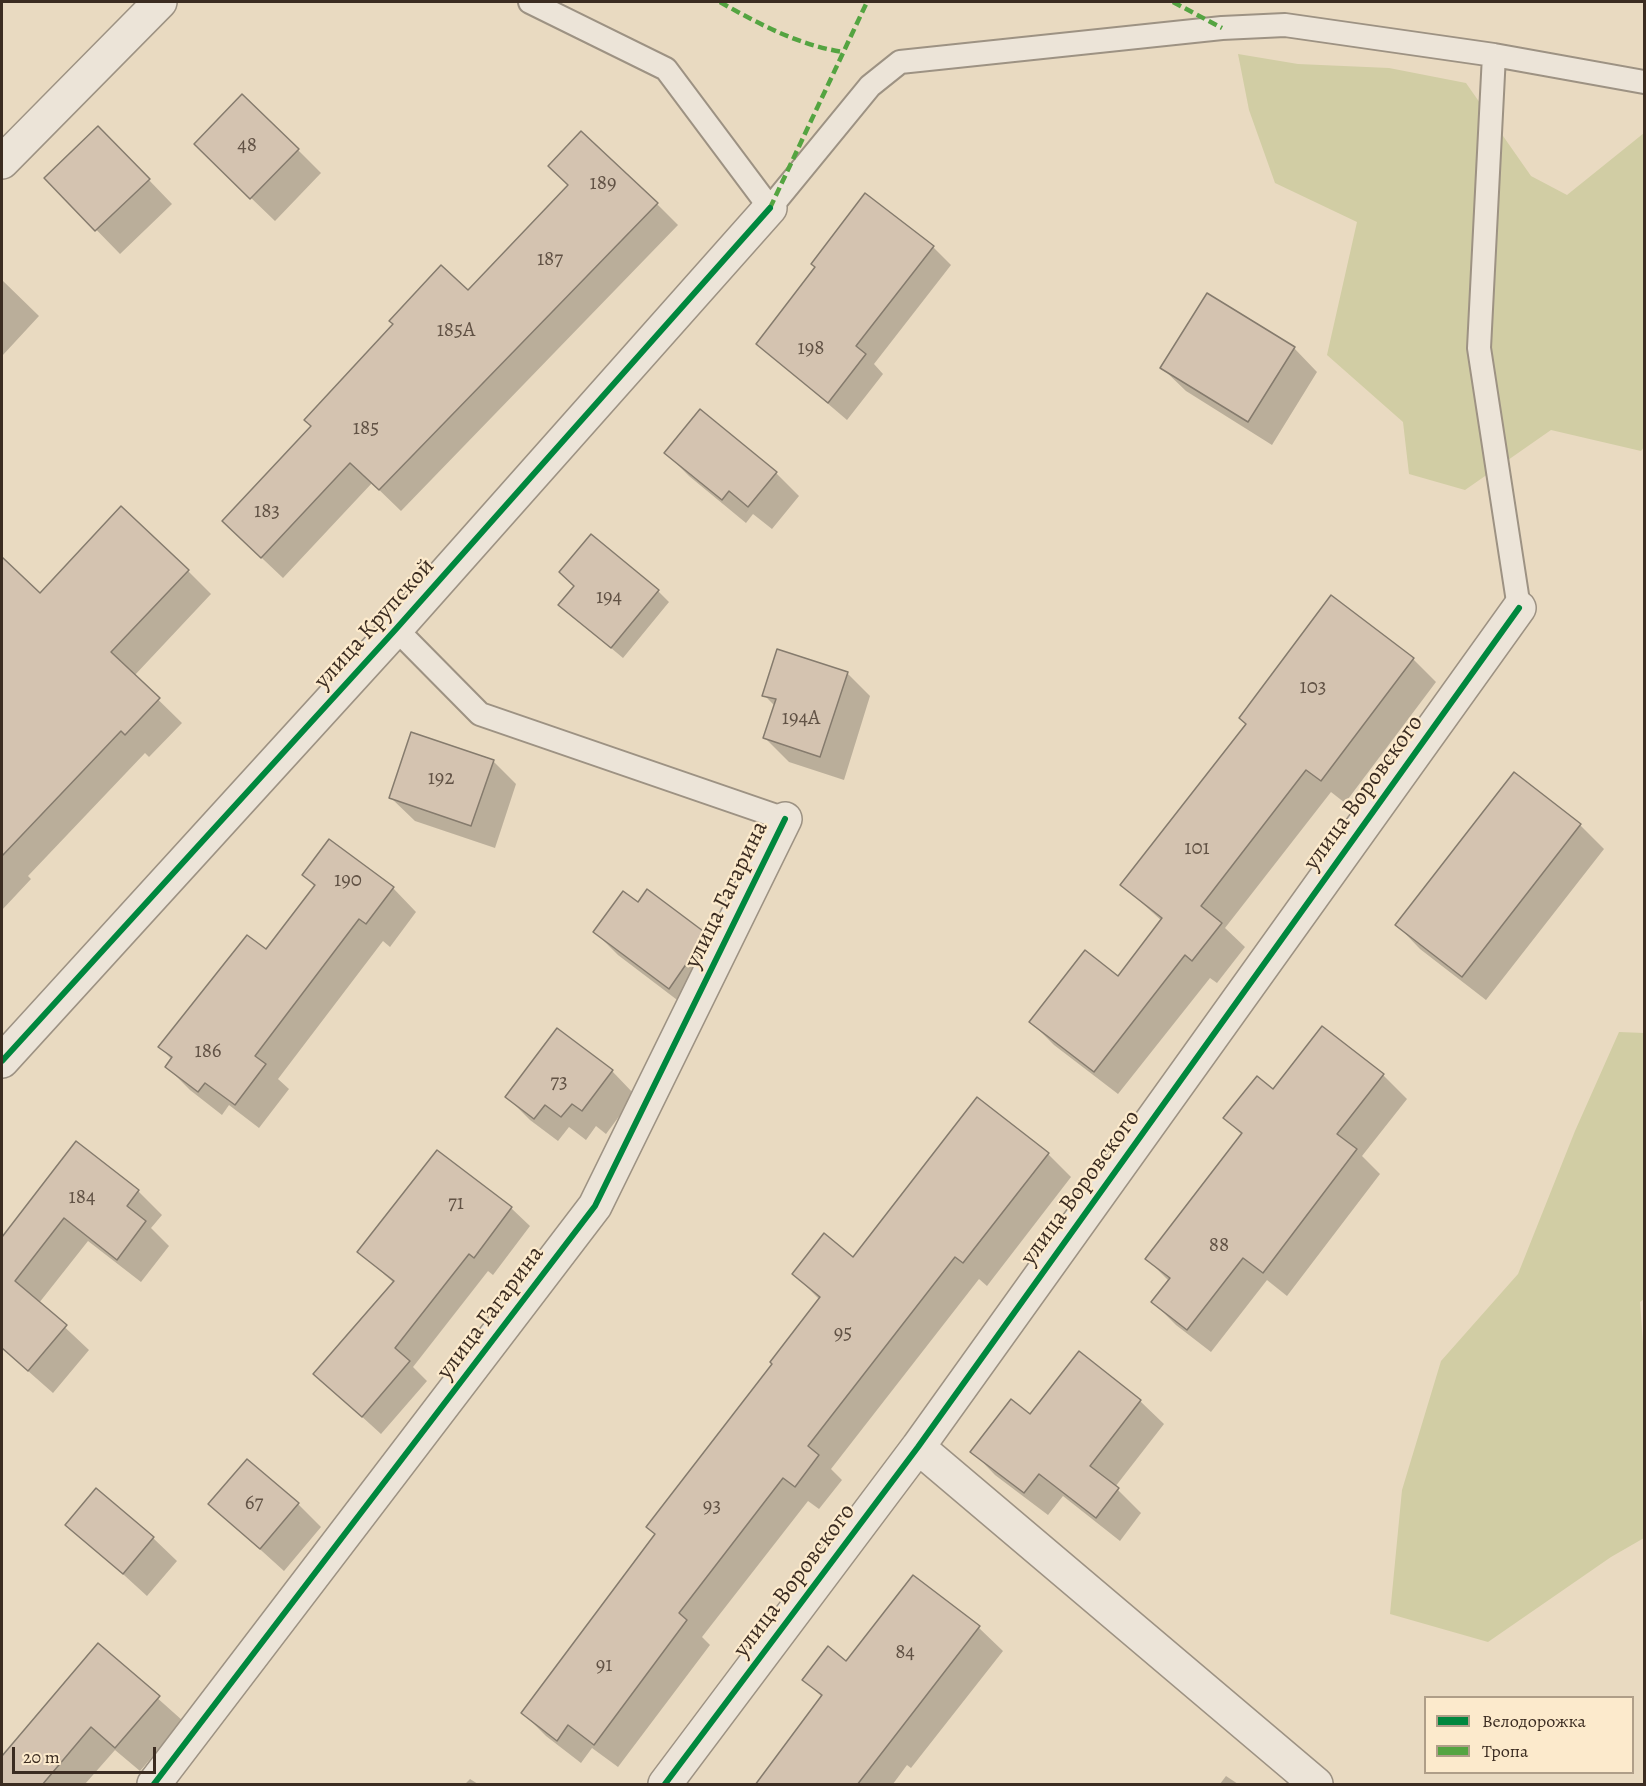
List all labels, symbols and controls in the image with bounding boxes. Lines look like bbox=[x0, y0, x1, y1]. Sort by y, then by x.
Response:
house number: 48 bbox=[237, 133, 257, 159]
house number: 189 bbox=[590, 171, 616, 197]
house number: 187 bbox=[537, 247, 563, 273]
house number: 185А bbox=[437, 318, 475, 344]
house number: 198 bbox=[798, 336, 824, 362]
house number: 185 bbox=[353, 416, 379, 442]
house number: 183 bbox=[254, 499, 280, 525]
street label: улица Крупской bbox=[309, 553, 441, 695]
house number: 194 bbox=[596, 585, 622, 611]
house number: 103 bbox=[1299, 675, 1327, 701]
house number: 194А bbox=[782, 706, 820, 732]
street label: улица Воровского bbox=[1298, 710, 1430, 876]
house number: 192 bbox=[428, 766, 454, 792]
street label: улица Гагарина bbox=[679, 817, 775, 973]
house number: 101 bbox=[1184, 836, 1210, 862]
house number: 190 bbox=[334, 868, 362, 894]
house number: 186 bbox=[194, 1039, 222, 1065]
house number: 73 bbox=[550, 1070, 568, 1096]
street label: улица Воровского bbox=[1015, 1105, 1147, 1271]
house number: 184 bbox=[69, 1185, 95, 1211]
house number: 71 bbox=[448, 1191, 464, 1217]
house number: 88 bbox=[1209, 1233, 1229, 1259]
street label: улица Гагарина bbox=[431, 1240, 551, 1386]
house number: 95 bbox=[834, 1321, 852, 1347]
house number: 67 bbox=[245, 1491, 263, 1517]
house number: 93 bbox=[703, 1494, 721, 1520]
street label: улица Воровского bbox=[728, 1498, 862, 1664]
house number: 84 bbox=[895, 1640, 915, 1666]
house number: 91 bbox=[596, 1653, 612, 1679]
legend bbox=[1424, 1696, 1634, 1774]
text: Велодорожка bbox=[1482, 1709, 1586, 1733]
scale bar bbox=[15, 1735, 159, 1773]
text: Тропа bbox=[1482, 1739, 1528, 1763]
text: 20 m bbox=[23, 1745, 60, 1769]

